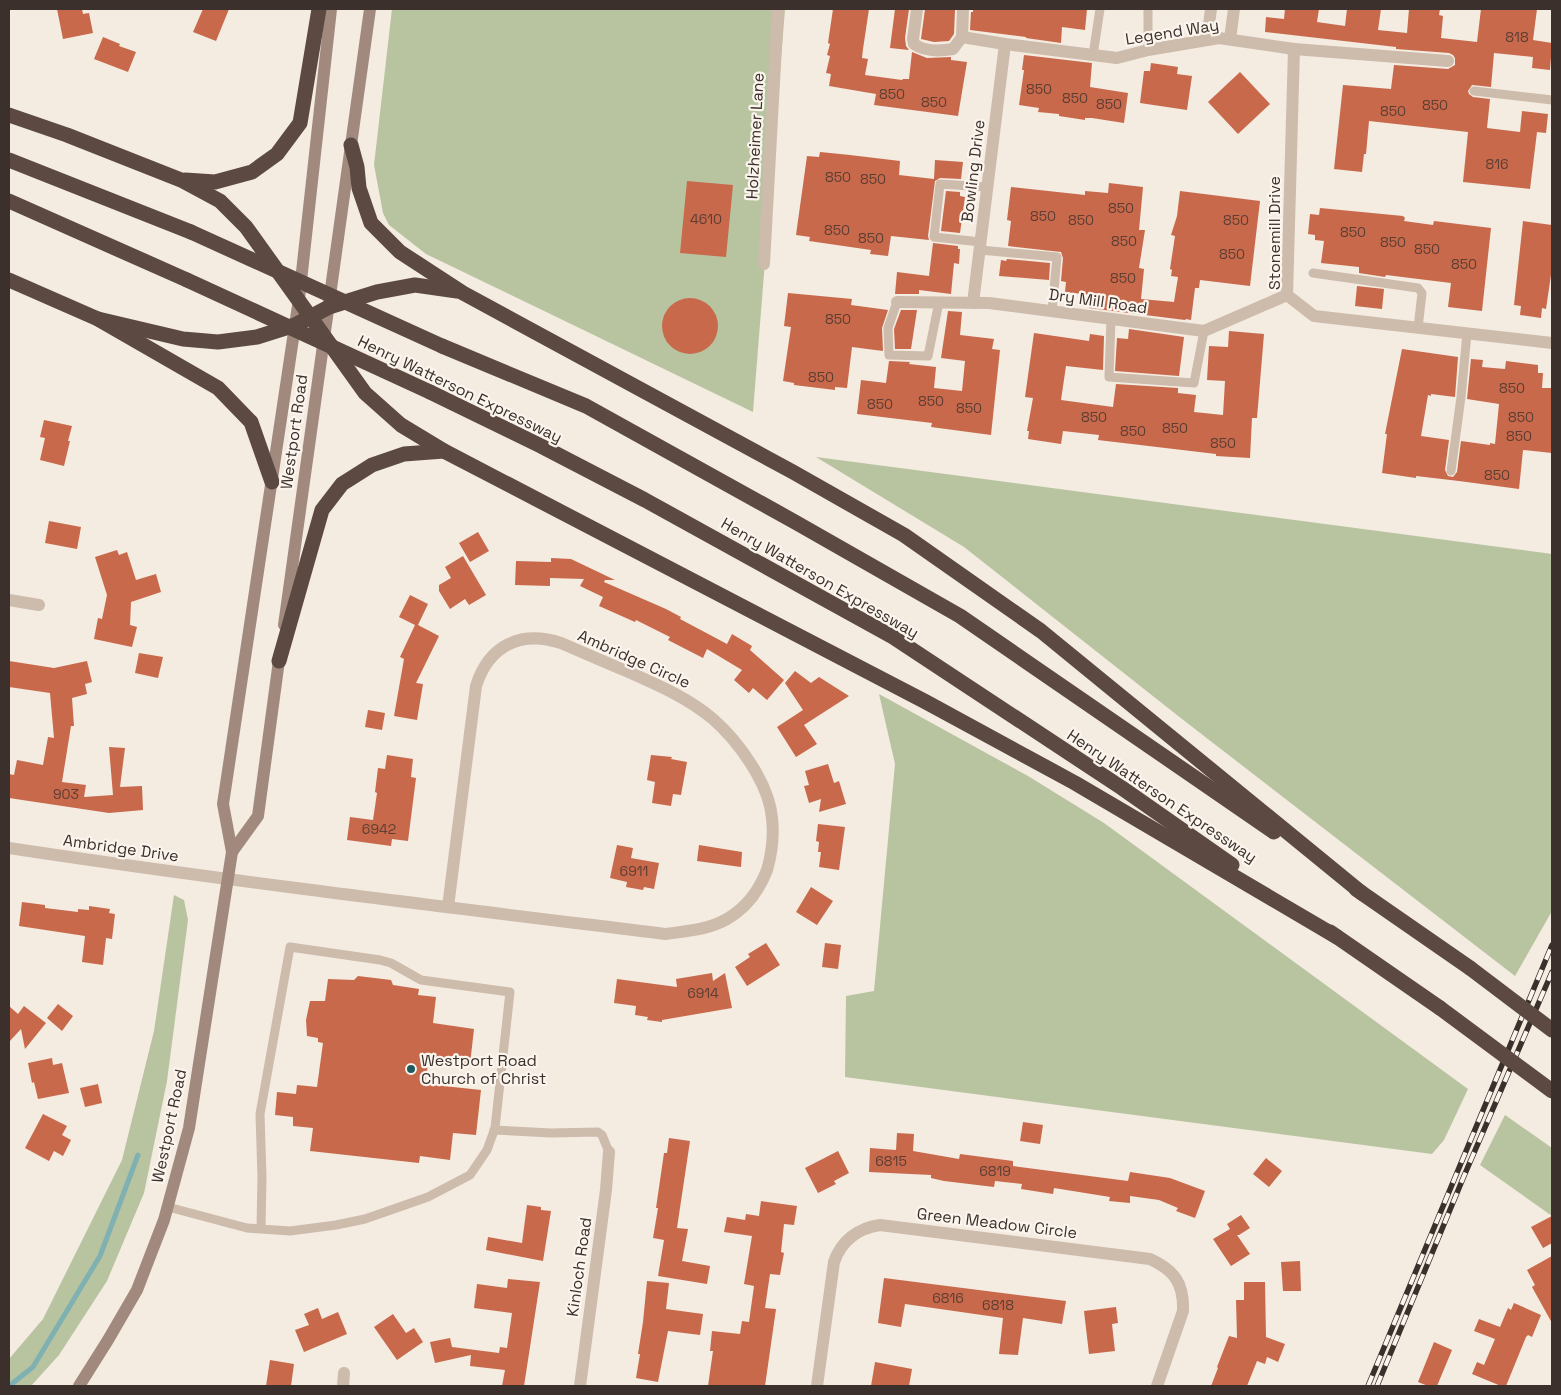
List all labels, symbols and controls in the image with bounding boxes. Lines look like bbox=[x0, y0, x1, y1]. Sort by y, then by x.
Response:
street label: Legend Way bbox=[1124, 14, 1220, 50]
house number: 818 bbox=[1505, 28, 1529, 46]
street label: Holzheimer Lane bbox=[741, 72, 769, 200]
house number: 850 bbox=[1026, 80, 1052, 98]
house number: 850 bbox=[879, 85, 905, 103]
house number: 850 bbox=[1062, 89, 1088, 107]
house number: 850 bbox=[921, 93, 947, 111]
house number: 850 bbox=[1096, 95, 1122, 113]
house number: 850 bbox=[1422, 96, 1448, 114]
house number: 850 bbox=[1380, 102, 1406, 120]
street label: Bowling Drive bbox=[956, 118, 990, 224]
house number: 816 bbox=[1485, 155, 1509, 173]
house number: 850 bbox=[825, 168, 851, 186]
house number: 850 bbox=[860, 170, 886, 188]
street label: Stonemill Drive bbox=[1264, 176, 1285, 290]
house number: 850 bbox=[1108, 199, 1134, 217]
house number: 850 bbox=[1030, 207, 1056, 225]
house number: 4610 bbox=[690, 210, 722, 228]
house number: 850 bbox=[1068, 211, 1094, 229]
house number: 850 bbox=[1223, 211, 1249, 229]
house number: 850 bbox=[824, 221, 850, 239]
house number: 850 bbox=[1340, 223, 1366, 241]
house number: 850 bbox=[858, 229, 884, 247]
house number: 850 bbox=[1111, 232, 1137, 250]
house number: 850 bbox=[1380, 233, 1406, 251]
house number: 850 bbox=[1414, 240, 1440, 258]
house number: 850 bbox=[1219, 245, 1245, 263]
house number: 850 bbox=[1451, 255, 1477, 273]
house number: 850 bbox=[1110, 269, 1136, 287]
street label: Dry Mill Road bbox=[1047, 284, 1149, 318]
house number: 850 bbox=[825, 310, 851, 328]
street label: Henry Watterson Expressway bbox=[354, 330, 566, 448]
house number: 850 bbox=[808, 368, 834, 386]
street label: Westport Road bbox=[276, 373, 312, 491]
house number: 850 bbox=[1499, 379, 1525, 397]
house number: 850 bbox=[918, 392, 944, 410]
house number: 850 bbox=[867, 395, 893, 413]
house number: 850 bbox=[956, 399, 982, 417]
house number: 850 bbox=[1081, 408, 1107, 426]
house number: 850 bbox=[1508, 408, 1534, 426]
house number: 850 bbox=[1162, 419, 1188, 437]
house number: 850 bbox=[1120, 422, 1146, 440]
house number: 850 bbox=[1506, 427, 1532, 445]
house number: 850 bbox=[1210, 434, 1236, 452]
house number: 850 bbox=[1484, 466, 1510, 484]
street label: Henry Watterson Expressway bbox=[717, 513, 923, 643]
street label: Ambridge Circle bbox=[574, 625, 694, 693]
street label: Henry Watterson Expressway bbox=[1063, 724, 1261, 868]
house number: 903 bbox=[53, 785, 79, 803]
house number: 6942 bbox=[362, 820, 396, 838]
street label: Ambridge Drive bbox=[62, 829, 180, 867]
house number: 6911 bbox=[620, 862, 648, 880]
house number: 6914 bbox=[687, 984, 719, 1002]
place label: Westport Road Church of Christ bbox=[421, 1050, 546, 1089]
marker: Westport Road Church of Christ bbox=[405, 1063, 417, 1075]
street label: Westport Road bbox=[147, 1067, 191, 1185]
house number: 6815 bbox=[875, 1152, 907, 1170]
house number: 6819 bbox=[979, 1162, 1011, 1180]
street label: Green Meadow Circle bbox=[916, 1203, 1078, 1243]
street label: Kinloch Road bbox=[562, 1216, 596, 1318]
house number: 6816 bbox=[932, 1289, 964, 1307]
house number: 6818 bbox=[982, 1296, 1014, 1314]

